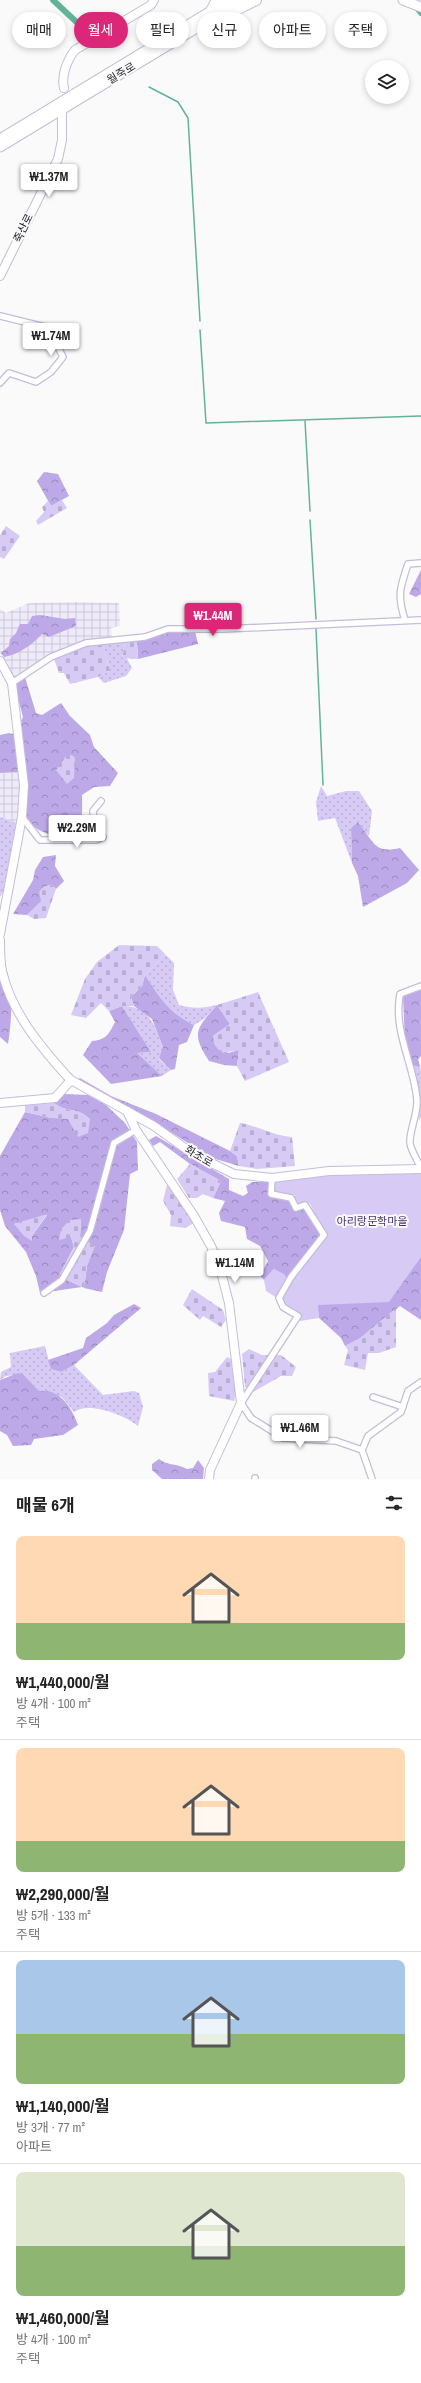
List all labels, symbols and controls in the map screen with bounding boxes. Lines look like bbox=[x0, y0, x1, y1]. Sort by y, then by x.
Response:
chip: 매매 bbox=[12, 12, 66, 48]
chip: 월세 bbox=[74, 12, 128, 48]
chip: 필터 bbox=[136, 12, 189, 48]
chip: 신규 bbox=[197, 12, 251, 48]
chip: 아파트 bbox=[259, 12, 326, 48]
chip: 주택 bbox=[334, 12, 387, 48]
street label: 월죽로 bbox=[104, 59, 138, 87]
map controls bbox=[365, 60, 409, 104]
button: layers bbox=[365, 60, 409, 104]
pin: ₩1.37M bbox=[16, 164, 82, 198]
text: ₩1.37M bbox=[30, 168, 68, 185]
street label: 죽산로 bbox=[10, 211, 36, 245]
pin: ₩1.74M bbox=[18, 323, 84, 357]
text: ₩1.74M bbox=[32, 327, 70, 344]
pin: ₩1.44M bbox=[180, 603, 246, 637]
text: ₩1.44M bbox=[194, 607, 232, 624]
pin: ₩2.29M bbox=[44, 815, 110, 849]
text: ₩2.29M bbox=[58, 819, 96, 836]
street label: 화초로 bbox=[182, 1142, 216, 1170]
park label: 아리랑문학마을 bbox=[337, 1214, 407, 1228]
pin: ₩1.14M bbox=[202, 1250, 268, 1284]
text: ₩1.14M bbox=[216, 1254, 254, 1271]
pin: ₩1.46M bbox=[267, 1415, 333, 1449]
text: ₩1.46M bbox=[281, 1419, 319, 1436]
icon: filters bbox=[383, 1492, 405, 1514]
text: 매물 6개 bbox=[16, 1493, 75, 1516]
icon: home bbox=[175, 1562, 247, 1634]
text: ₩1,440,000/월 bbox=[16, 1670, 110, 1693]
text: 방 4개 · 100 m² bbox=[16, 1695, 91, 1712]
text: 주택 bbox=[16, 1714, 40, 1731]
icon: home bbox=[175, 1774, 247, 1846]
text: ₩2,290,000/월 bbox=[16, 1882, 110, 1905]
text: 방 5개 · 133 m² bbox=[16, 1907, 91, 1924]
text: 주택 bbox=[16, 1926, 40, 1943]
icon: home bbox=[175, 1986, 247, 2058]
text: ₩1,140,000/월 bbox=[16, 2094, 110, 2117]
text: 방 3개 · 77 m² bbox=[16, 2119, 85, 2136]
text: 아파트 bbox=[16, 2138, 52, 2155]
icon: home bbox=[175, 2198, 247, 2270]
text: ₩1,460,000/월 bbox=[16, 2306, 110, 2329]
text: 방 4개 · 100 m² bbox=[16, 2331, 91, 2348]
text: 주택 bbox=[16, 2350, 40, 2367]

